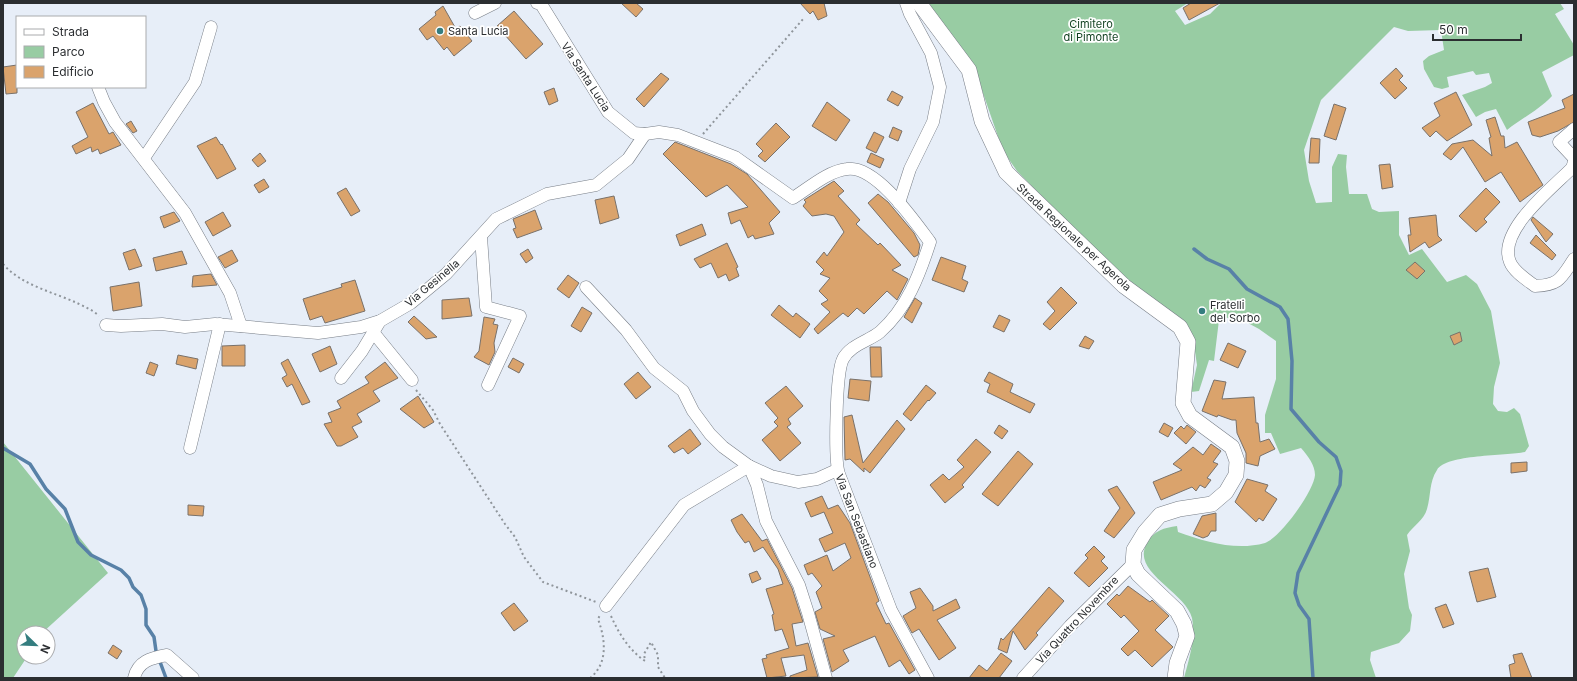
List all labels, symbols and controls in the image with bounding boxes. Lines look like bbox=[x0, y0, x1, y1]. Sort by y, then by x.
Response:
legend bbox=[16, 16, 146, 88]
scale bar bbox=[1433, 16, 1521, 42]
park label: Cimitero di Pimonte bbox=[1064, 17, 1118, 44]
text: 50 m bbox=[1439, 22, 1468, 37]
text: Strada bbox=[52, 24, 89, 39]
place label: Santa Lucia bbox=[448, 24, 509, 38]
marker: Santa Lucia bbox=[435, 26, 445, 36]
street label: Via Santa Lucia bbox=[558, 40, 614, 114]
text: Parco bbox=[52, 44, 85, 59]
text: Edificio bbox=[52, 64, 94, 79]
street label: Strada Regionale per Agerola bbox=[1014, 180, 1134, 294]
street label: Via Gesinella bbox=[402, 256, 462, 310]
place label: Fratelli del Sorbo bbox=[1210, 298, 1261, 325]
marker: Fratelli del Sorbo bbox=[1197, 306, 1207, 316]
street label: Via San Sebastiano bbox=[833, 472, 882, 571]
street label: Via Quattro Novembre bbox=[1033, 573, 1121, 667]
north arrow bbox=[16, 625, 56, 665]
text: N bbox=[37, 642, 53, 656]

